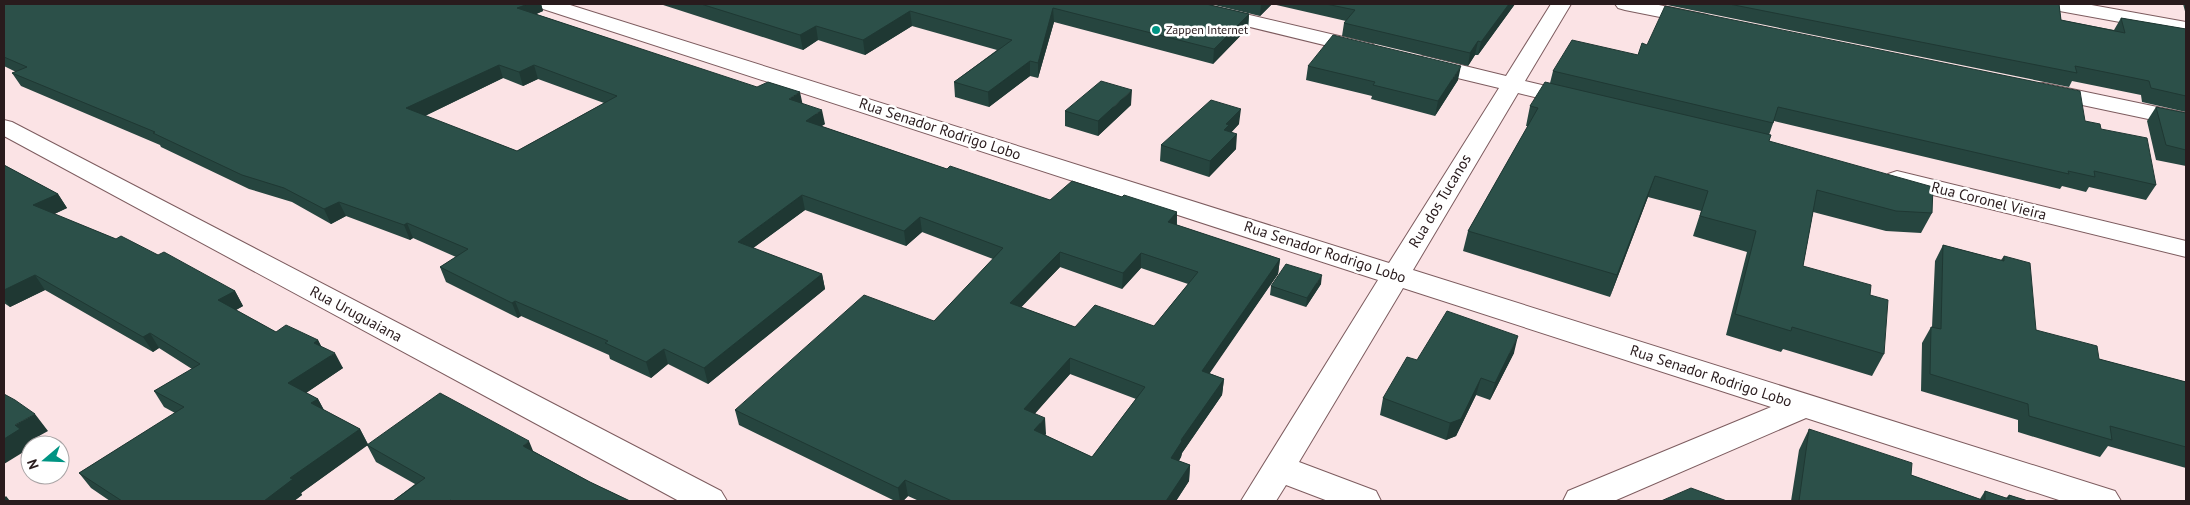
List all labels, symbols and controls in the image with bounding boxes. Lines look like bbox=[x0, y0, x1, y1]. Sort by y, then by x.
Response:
place label: Zappen Internet bbox=[1166, 22, 1248, 37]
marker: Zappen Internet bbox=[1150, 24, 1162, 36]
street label: Rua Senador Rodrigo Lobo bbox=[857, 93, 1024, 164]
street label: Rua dos Tucanos bbox=[1404, 150, 1475, 251]
street label: Rua Coronel Vieira bbox=[1930, 177, 2049, 224]
street label: Rua Senador Rodrigo Lobo bbox=[1242, 216, 1409, 287]
street label: Rua Uruguaiana bbox=[307, 281, 406, 346]
street label: Rua Senador Rodrigo Lobo bbox=[1628, 340, 1795, 411]
north arrow bbox=[20, 435, 70, 485]
text: N bbox=[23, 457, 43, 472]

